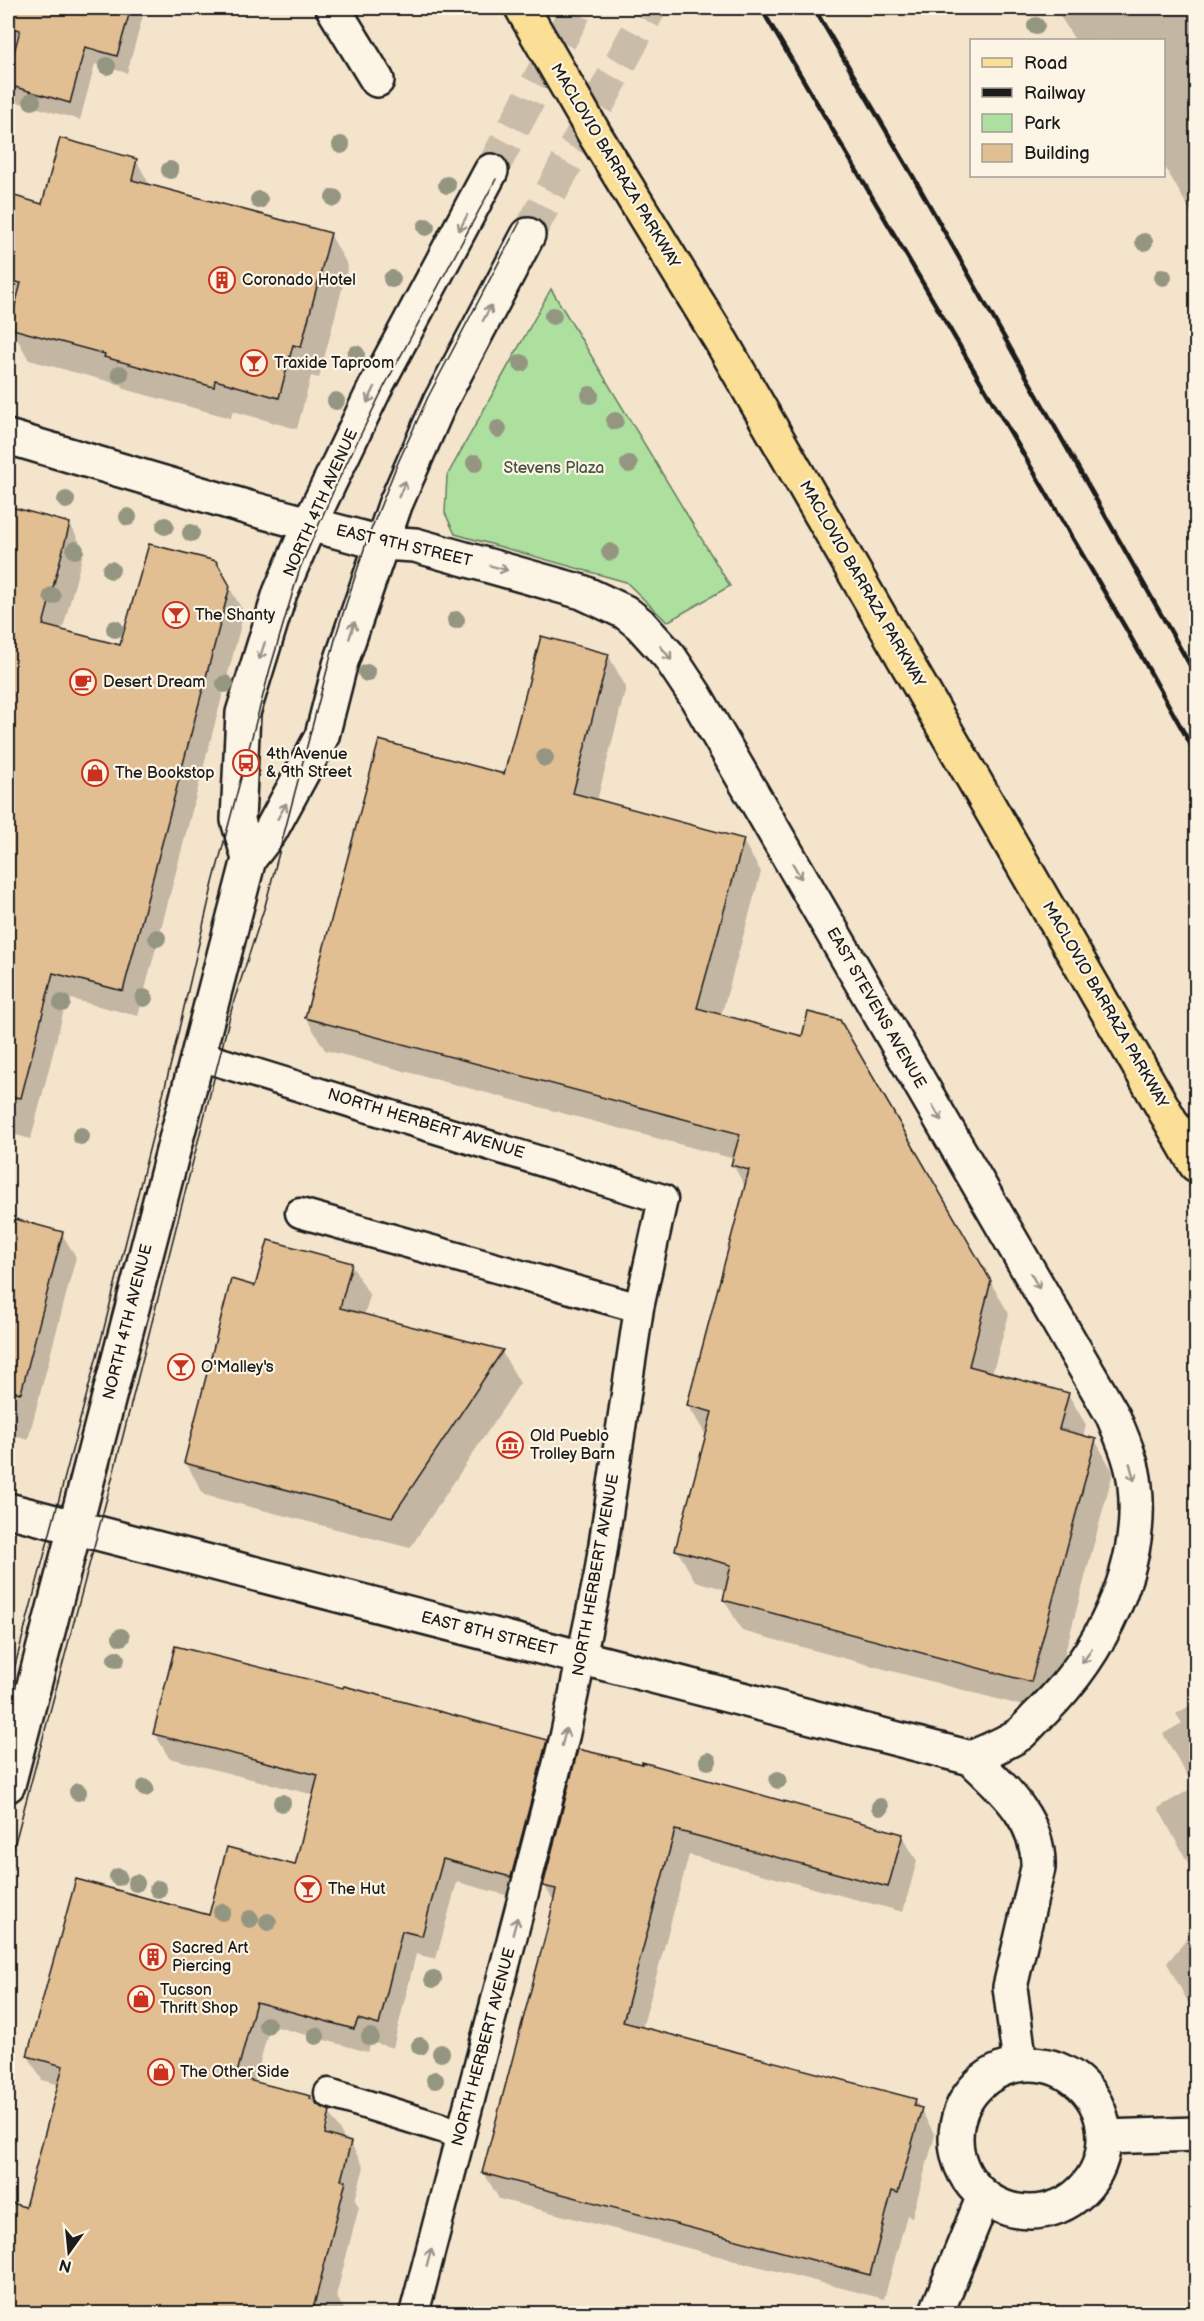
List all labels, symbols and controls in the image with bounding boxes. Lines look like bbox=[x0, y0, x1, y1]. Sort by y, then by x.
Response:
legend bbox=[970, 39, 1165, 177]
text: Road bbox=[1024, 53, 1068, 74]
street label: MACLOVIO BARRAZA PARKWAY bbox=[546, 60, 684, 272]
text: Railway bbox=[1024, 83, 1086, 104]
text: Park bbox=[1024, 113, 1060, 134]
text: Building bbox=[1024, 143, 1090, 164]
one-way arrow bbox=[457, 213, 468, 231]
building icon: Coronado Hotel bbox=[207, 265, 237, 295]
place label: Coronado Hotel bbox=[242, 271, 356, 290]
one-way arrow bbox=[482, 305, 493, 323]
bar icon: Traxide Taproom bbox=[239, 348, 269, 378]
place label: Traxide Taproom bbox=[274, 354, 394, 373]
one-way arrow bbox=[365, 385, 377, 403]
street label: NORTH 4TH AVENUE bbox=[280, 426, 362, 580]
park label: Stevens Plaza bbox=[504, 459, 604, 478]
street label: MACLOVIO BARRAZA PARKWAY bbox=[795, 477, 929, 691]
one-way arrow bbox=[397, 480, 408, 498]
street label: EAST 9TH STREET bbox=[334, 521, 474, 571]
one-way arrow bbox=[489, 563, 508, 574]
bar icon: The Shanty bbox=[161, 600, 191, 630]
place label: The Shanty bbox=[195, 606, 276, 625]
one-way arrow bbox=[347, 621, 358, 640]
one-way arrow bbox=[255, 641, 266, 660]
one-way arrow bbox=[660, 645, 673, 661]
cafe icon: Desert Dream bbox=[68, 667, 98, 697]
place label: Desert Dream bbox=[103, 673, 205, 692]
place label: 4th Avenue & 9th Street bbox=[266, 745, 352, 782]
bus stop icon: 4th Avenue & 9th Street bbox=[231, 748, 261, 778]
shop icon: The Bookstop bbox=[80, 758, 110, 788]
place label: The Bookstop bbox=[115, 764, 215, 783]
one-way arrow bbox=[276, 803, 288, 820]
one-way arrow bbox=[791, 862, 803, 879]
street label: MACLOVIO BARRAZA PARKWAY bbox=[1038, 898, 1172, 1112]
street label: EAST STEVENS AVENUE bbox=[822, 924, 930, 1092]
street label: NORTH HERBERT AVENUE bbox=[325, 1085, 527, 1163]
one-way arrow bbox=[932, 1103, 943, 1121]
street label: NORTH 4TH AVENUE bbox=[99, 1242, 157, 1402]
one-way arrow bbox=[1029, 1272, 1041, 1289]
bar icon: O'Malley's bbox=[166, 1352, 196, 1382]
place label: O'Malley's bbox=[201, 1358, 274, 1377]
place label: Old Pueblo Trolley Barn bbox=[530, 1427, 615, 1464]
museum icon: Old Pueblo Trolley Barn bbox=[495, 1430, 525, 1460]
one-way arrow bbox=[1126, 1462, 1138, 1481]
street label: NORTH HERBERT AVENUE bbox=[569, 1472, 623, 1678]
street label: EAST 8TH STREET bbox=[419, 1608, 559, 1660]
one-way arrow bbox=[1081, 1647, 1093, 1664]
one-way arrow bbox=[559, 1728, 571, 1747]
bar icon: The Hut bbox=[293, 1874, 323, 1904]
place label: The Hut bbox=[328, 1880, 385, 1899]
one-way arrow bbox=[510, 1917, 522, 1936]
place label: Sacred Art Piercing bbox=[172, 1939, 248, 1976]
building icon: Sacred Art Piercing bbox=[138, 1942, 168, 1972]
street label: NORTH HERBERT AVENUE bbox=[448, 1946, 520, 2148]
place label: Tucson Thrift Shop bbox=[160, 1981, 238, 2018]
shop icon: Tucson Thrift Shop bbox=[126, 1984, 156, 2014]
shop icon: The Other Side bbox=[146, 2057, 176, 2087]
place label: The Other Side bbox=[180, 2063, 290, 2082]
north arrow bbox=[39, 2222, 99, 2282]
one-way arrow bbox=[423, 2248, 435, 2267]
text: N bbox=[57, 2254, 74, 2276]

